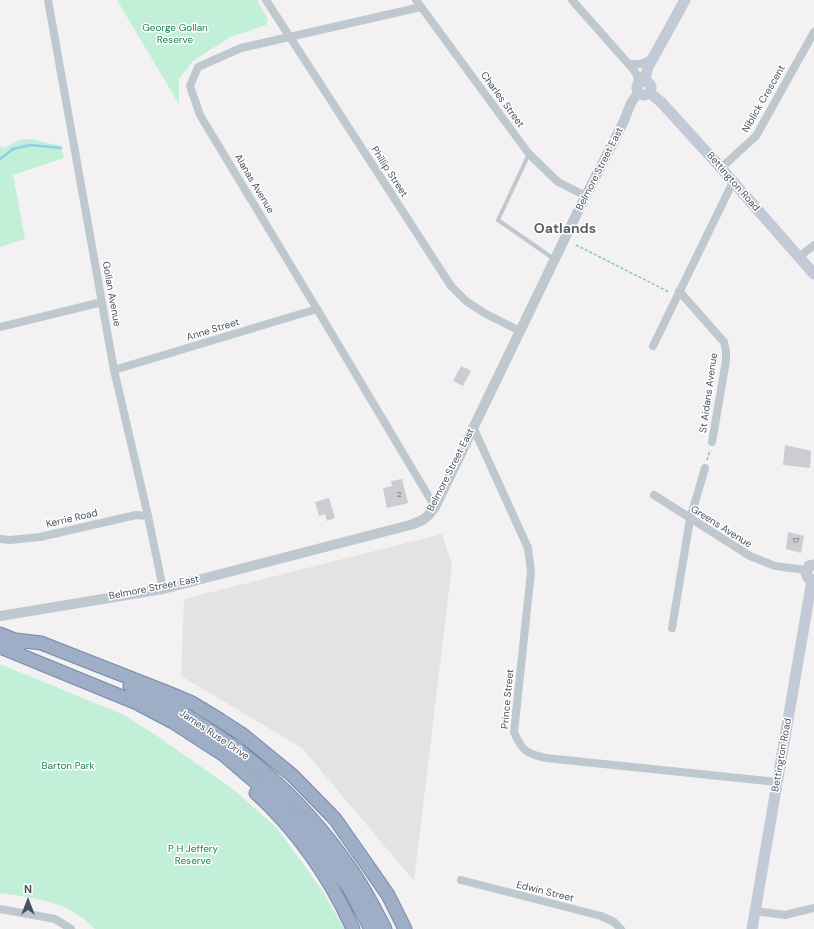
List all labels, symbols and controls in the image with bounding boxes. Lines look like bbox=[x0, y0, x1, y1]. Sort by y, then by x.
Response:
park label: George Gollan Reserve bbox=[142, 22, 208, 46]
street label: Niblick Crescent bbox=[740, 63, 788, 135]
street label: Charles Street bbox=[478, 70, 526, 130]
street label: Belmore Street East bbox=[574, 126, 626, 212]
street label: Phillip Street bbox=[368, 144, 410, 200]
street label: Bettington Road bbox=[704, 150, 762, 214]
street label: Alanas Avenue bbox=[232, 152, 276, 216]
district label: Oatlands bbox=[534, 221, 596, 237]
street label: Gollan Avenue bbox=[99, 261, 123, 327]
street label: Anne Street bbox=[185, 316, 241, 344]
street label: St Aidans Avenue bbox=[697, 352, 721, 434]
street label: Belmore Street East bbox=[425, 427, 477, 513]
house number: 2 bbox=[397, 490, 401, 500]
street label: Greens Avenue bbox=[688, 503, 754, 551]
street label: Kerrie Road bbox=[45, 507, 99, 531]
house number: 17 bbox=[793, 536, 799, 546]
street label: Belmore Street East bbox=[108, 573, 200, 603]
street label: Prince Street bbox=[499, 669, 517, 729]
street label: James Ruse Drive bbox=[177, 707, 251, 763]
street label: Bettington Road bbox=[770, 717, 794, 793]
park label: Barton Park bbox=[41, 760, 95, 772]
park label: P H Jeffery Reserve bbox=[168, 843, 218, 866]
street label: Edwin Street bbox=[515, 879, 575, 905]
north arrow bbox=[8, 881, 48, 921]
text: N bbox=[24, 882, 32, 896]

